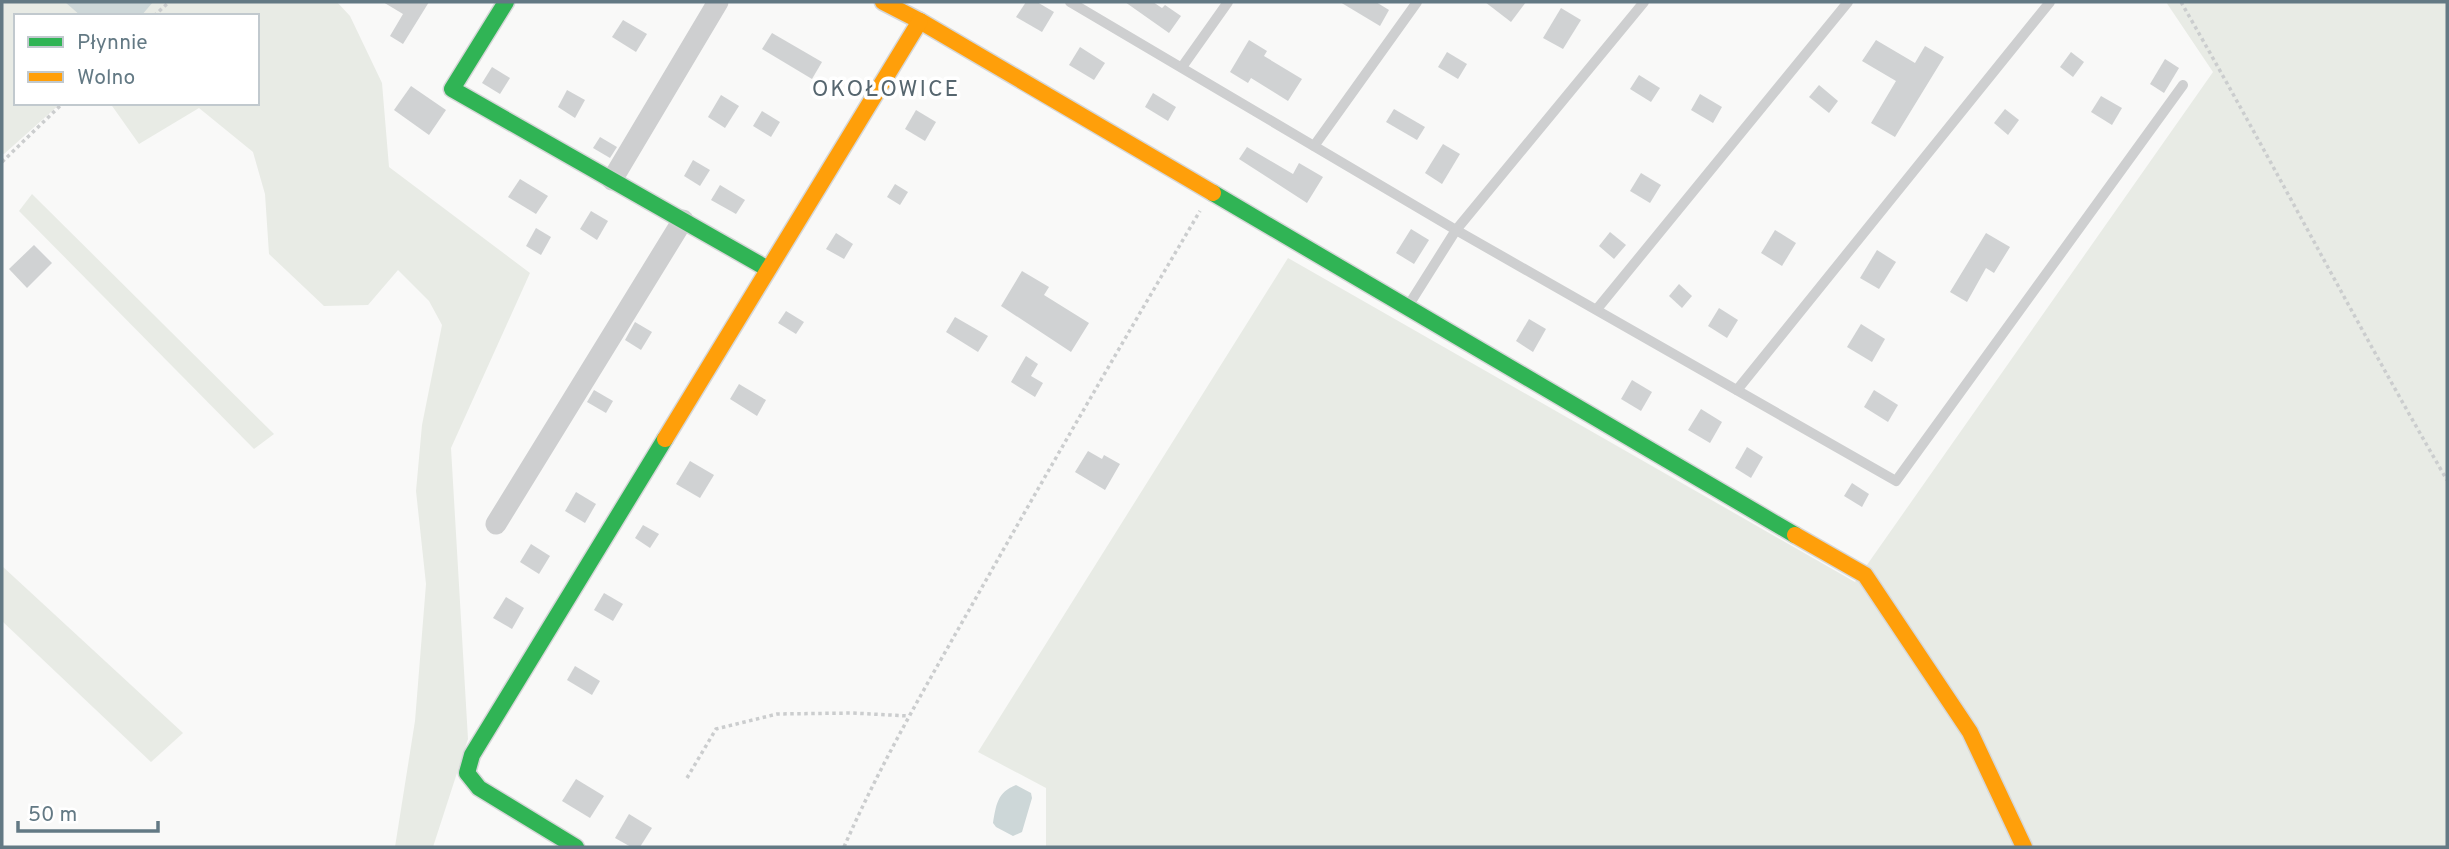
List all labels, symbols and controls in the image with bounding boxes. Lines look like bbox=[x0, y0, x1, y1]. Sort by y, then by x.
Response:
legend bbox=[14, 14, 259, 105]
text: Płynnie bbox=[77, 30, 148, 57]
text: Wolno bbox=[77, 65, 135, 92]
district label: OKOŁOWICE bbox=[812, 76, 960, 105]
scale bar bbox=[18, 790, 158, 834]
text: 50 m bbox=[28, 802, 77, 829]

